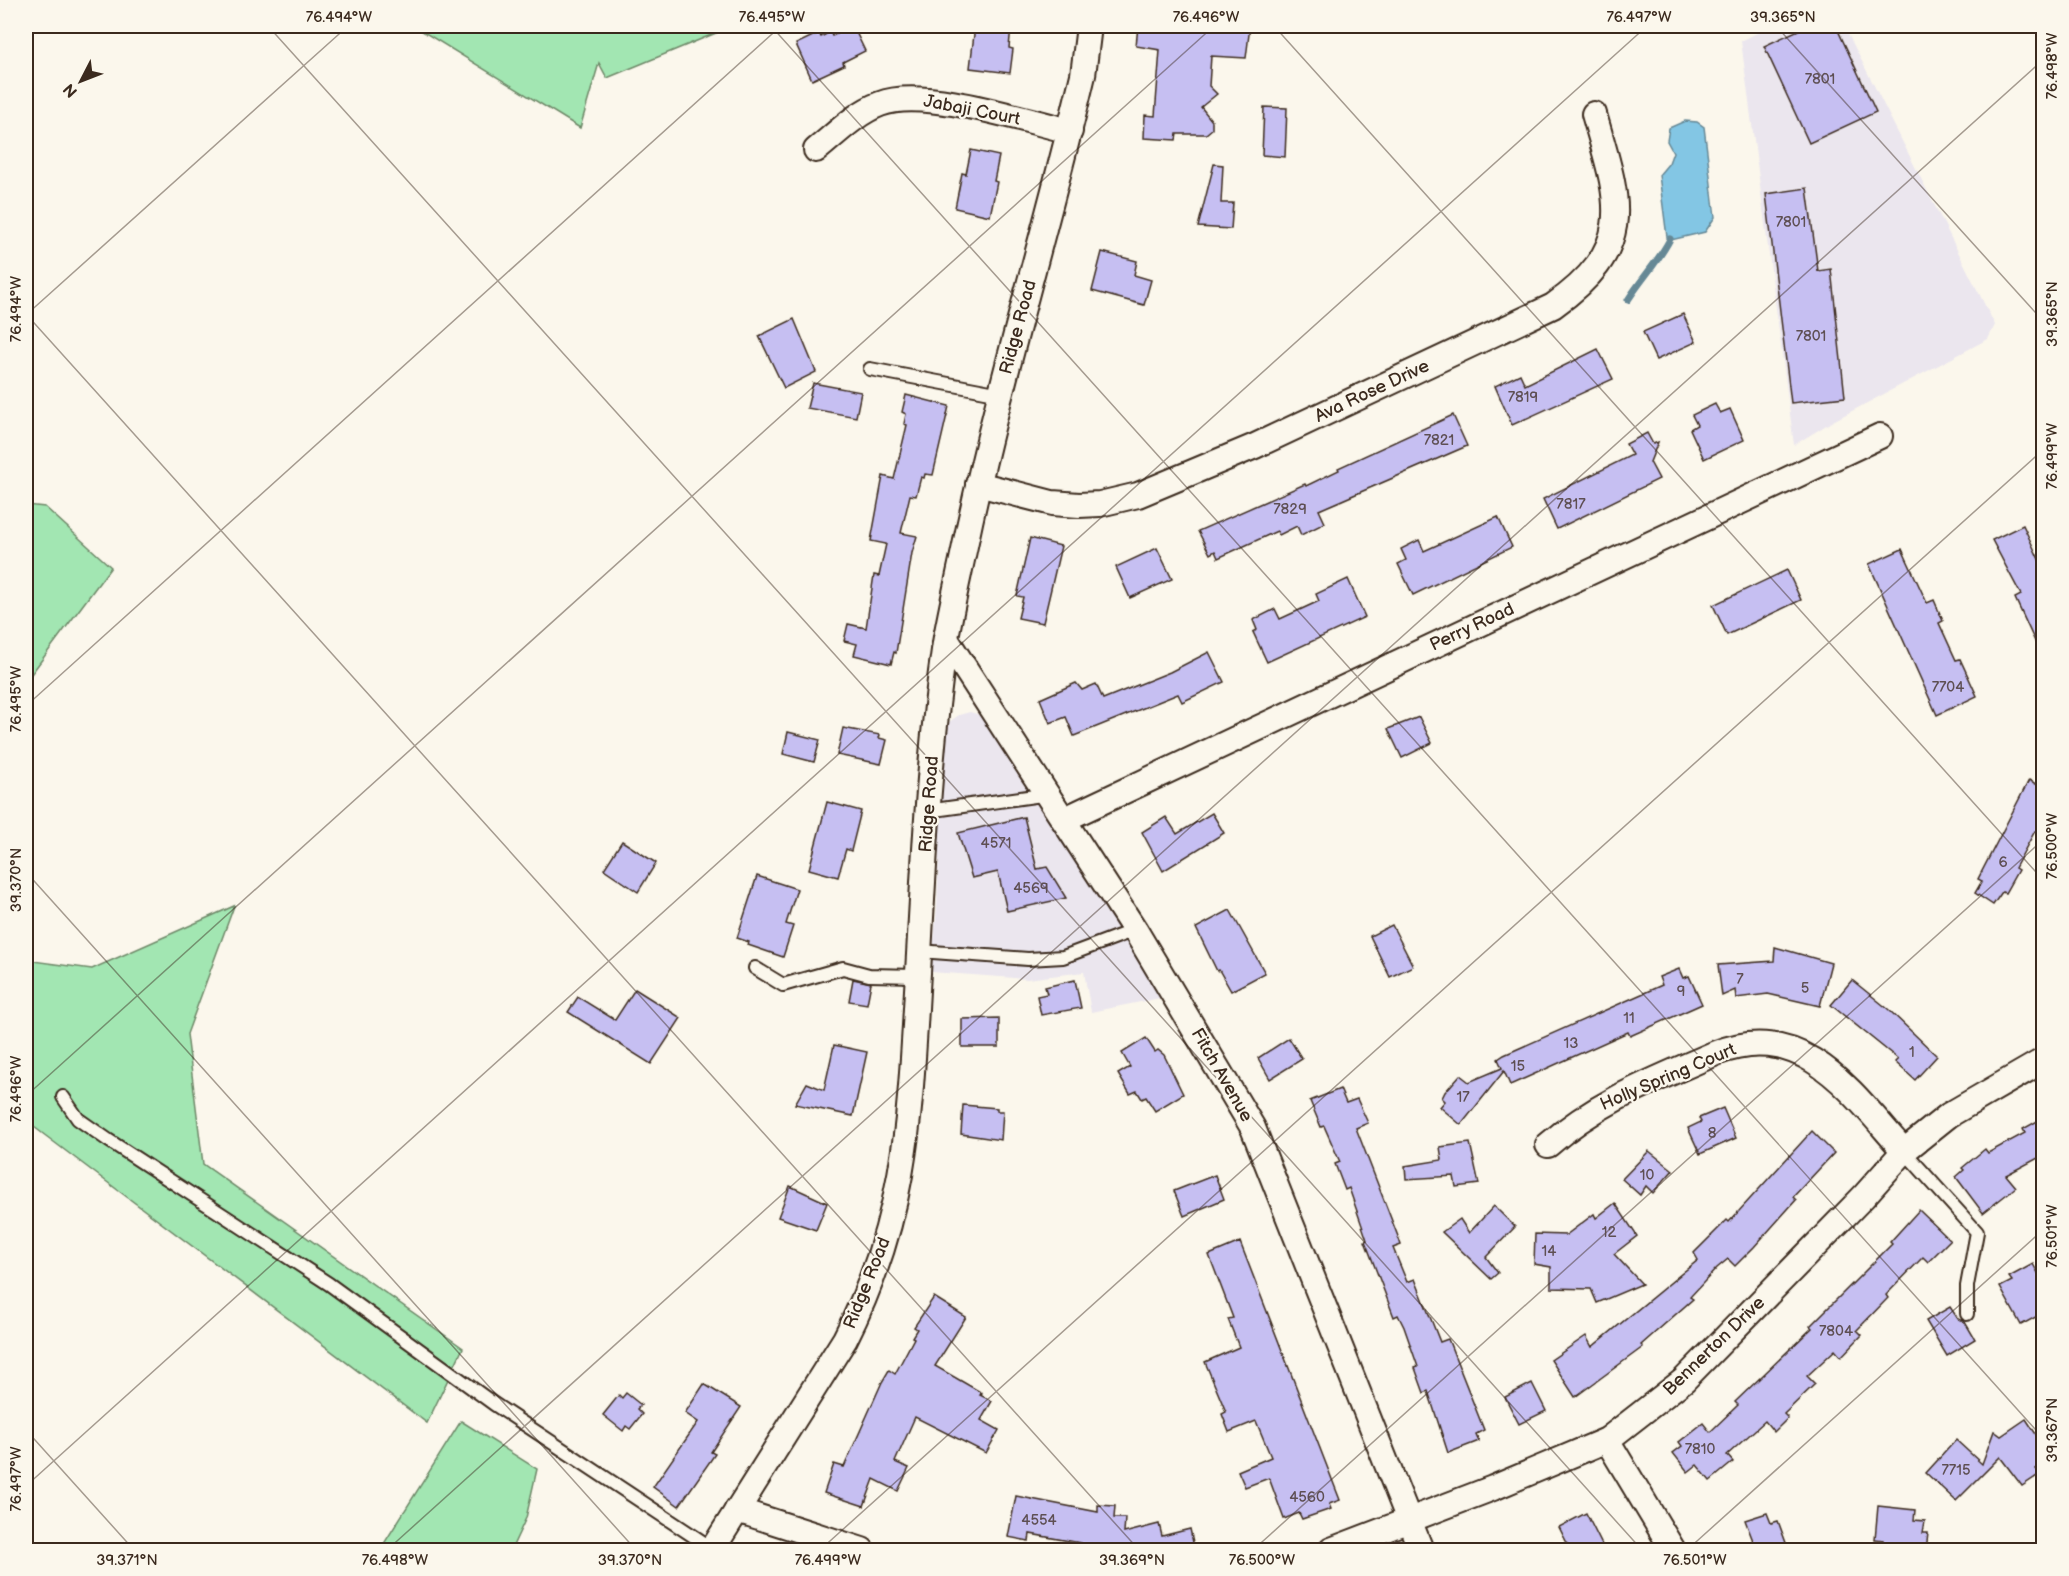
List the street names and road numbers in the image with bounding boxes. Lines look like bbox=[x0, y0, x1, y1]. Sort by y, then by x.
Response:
street label: Jabaji Court bbox=[922, 90, 1023, 130]
street label: Ridge Road bbox=[995, 278, 1041, 376]
street label: Ava Rose Drive bbox=[1311, 355, 1433, 427]
street label: Perry Road bbox=[1427, 598, 1517, 656]
street label: Ridge Road bbox=[915, 755, 943, 853]
street label: Fitch Avenue bbox=[1187, 1024, 1257, 1126]
street label: Holly Spring Court bbox=[1597, 1039, 1739, 1115]
street label: Ridge Road bbox=[839, 1234, 895, 1332]
street label: Bennerton Drive bbox=[1659, 1292, 1769, 1400]

